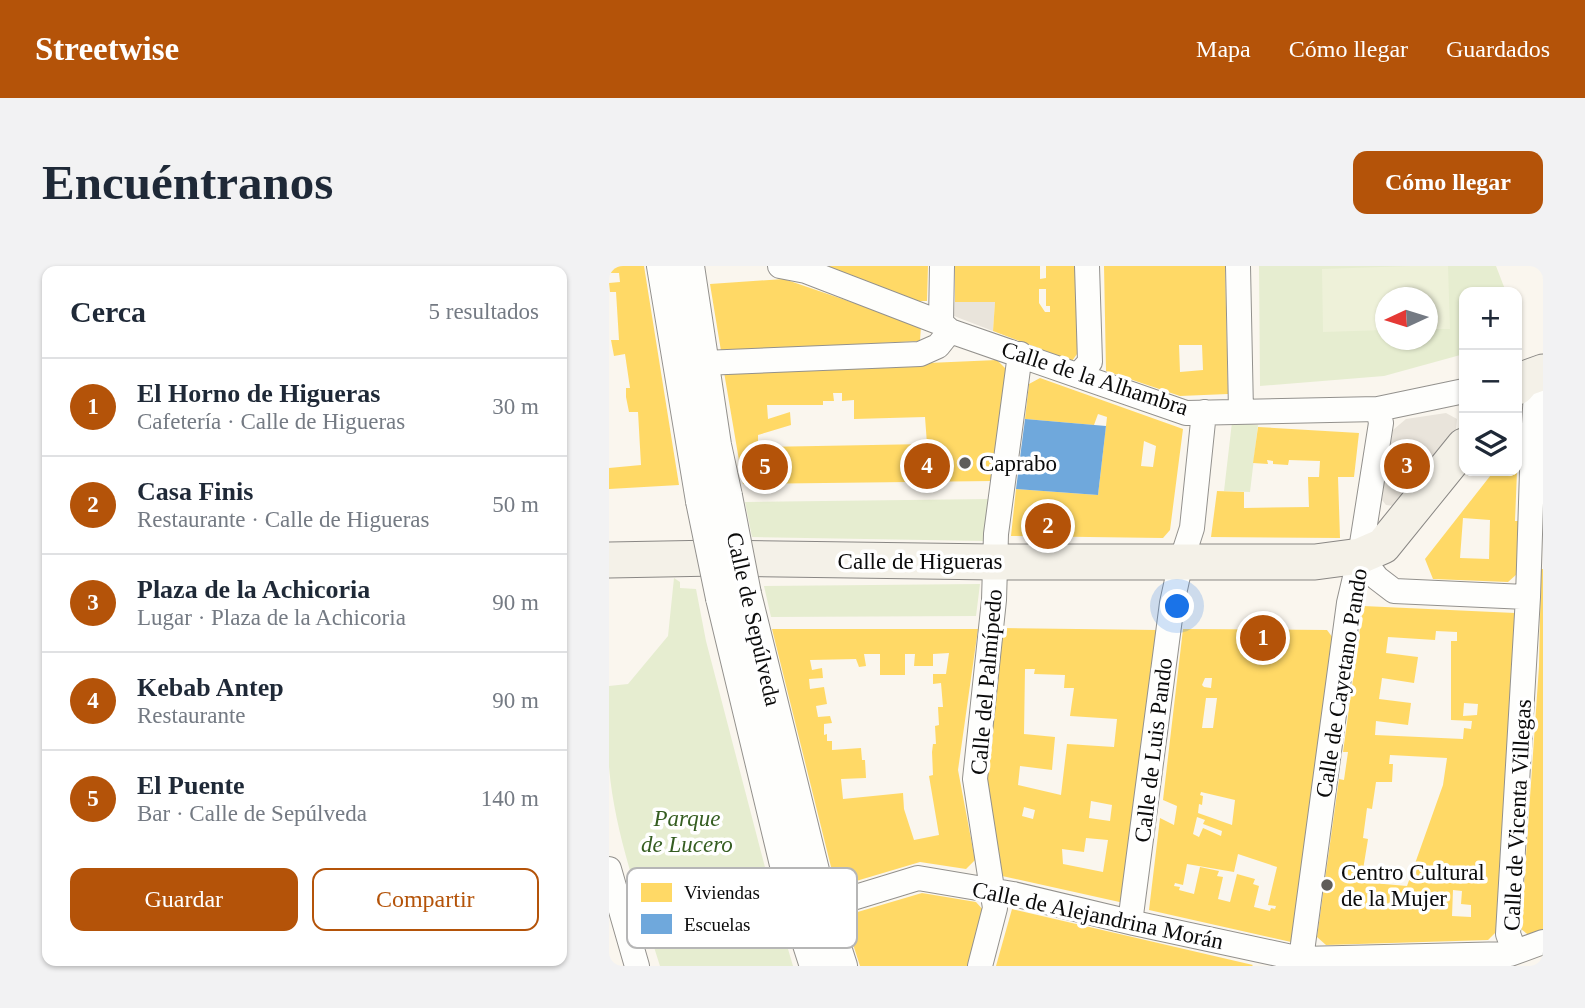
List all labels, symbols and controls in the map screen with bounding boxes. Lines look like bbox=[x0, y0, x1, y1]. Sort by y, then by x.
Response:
text: Streetwise bbox=[35, 31, 179, 67]
text: Mapa bbox=[1196, 36, 1251, 62]
text: Cómo llegar bbox=[1289, 36, 1408, 62]
text: Guardados bbox=[1446, 36, 1550, 62]
button: Cómo llegar bbox=[1353, 151, 1543, 214]
text: Encuéntranos bbox=[42, 155, 333, 210]
north arrow bbox=[1375, 287, 1438, 350]
map controls bbox=[1459, 287, 1522, 476]
button: + bbox=[1459, 287, 1522, 350]
text: Cerca bbox=[70, 295, 146, 328]
text: 5 resultados bbox=[428, 299, 539, 324]
street label: Calle de la Alhambra bbox=[998, 336, 1191, 420]
button: − bbox=[1459, 350, 1522, 413]
text: El Horno de Higueras bbox=[137, 379, 380, 408]
text: 1 bbox=[87, 394, 99, 419]
text: 30 m bbox=[492, 394, 539, 419]
text: Cafetería · Calle de Higueras bbox=[137, 409, 405, 434]
button: layers bbox=[1459, 413, 1522, 476]
pin: 4 bbox=[904, 440, 950, 492]
pin: 3 bbox=[1384, 440, 1430, 492]
pin: 5 bbox=[742, 441, 788, 493]
place label: Caprabo bbox=[979, 451, 1057, 476]
marker: Caprabo bbox=[957, 455, 973, 471]
text: Casa Finis bbox=[137, 477, 253, 506]
text: 2 bbox=[87, 492, 99, 517]
text: 50 m bbox=[492, 492, 539, 517]
pin: 2 bbox=[1025, 500, 1071, 552]
text: Restaurante · Calle de Higueras bbox=[137, 507, 430, 532]
street label: Calle de Sepúlveda bbox=[721, 530, 786, 708]
street label: Calle de Higueras bbox=[838, 549, 1002, 574]
street label: Calle de Cayetano Pando bbox=[1311, 567, 1372, 800]
text: Plaza de la Achicoria bbox=[137, 575, 370, 604]
street label: Calle del Palmípedo bbox=[966, 588, 1007, 776]
your location bbox=[1160, 589, 1194, 623]
text: 3 bbox=[87, 590, 99, 615]
text: 90 m bbox=[492, 590, 539, 615]
text: Lugar · Plaza de la Achicoria bbox=[137, 605, 406, 630]
pin: 1 bbox=[1240, 612, 1286, 664]
street label: Calle de Luis Pando bbox=[1130, 656, 1177, 844]
text: Kebab Antep bbox=[137, 673, 284, 702]
text: 4 bbox=[87, 688, 99, 713]
text: 90 m bbox=[492, 688, 539, 713]
street label: Calle de Vicenta Villegas bbox=[1499, 698, 1536, 932]
text: Restaurante bbox=[137, 703, 246, 728]
text: El Puente bbox=[137, 771, 245, 800]
text: 5 bbox=[87, 786, 99, 811]
text: 140 m bbox=[481, 786, 539, 811]
text: Bar · Calle de Sepúlveda bbox=[137, 801, 367, 826]
park label: Parque de Lucero bbox=[641, 806, 733, 857]
place label: Centro Cultural de la Mujer bbox=[1341, 860, 1485, 911]
button: Guardar bbox=[70, 868, 298, 931]
button: Compartir bbox=[312, 868, 539, 931]
legend bbox=[627, 868, 857, 948]
street label: Calle de Alejandrina Morán bbox=[970, 877, 1226, 954]
marker: Centro Cultural de la Mujer bbox=[1319, 877, 1335, 893]
text: Viviendas bbox=[684, 882, 760, 903]
text: Escuelas bbox=[684, 914, 750, 935]

